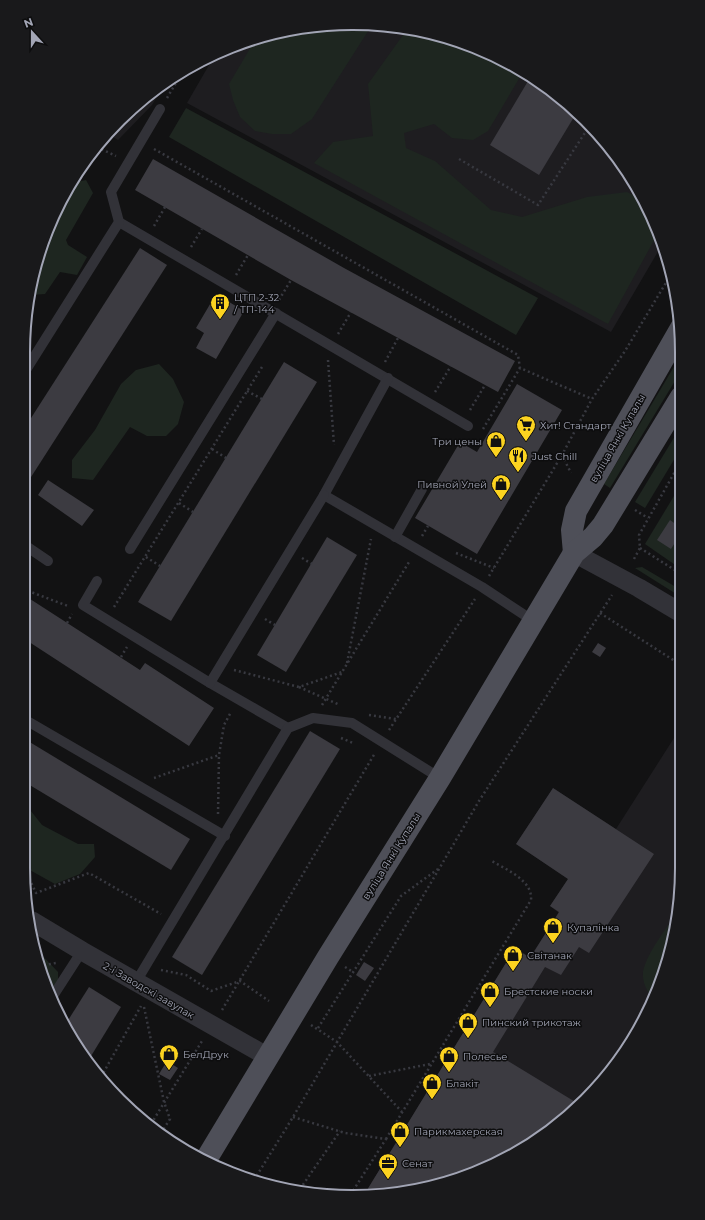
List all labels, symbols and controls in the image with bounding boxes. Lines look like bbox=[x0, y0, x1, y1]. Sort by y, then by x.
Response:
north arrow bbox=[12, 12, 52, 52]
text: N bbox=[22, 15, 35, 31]
place label: ЦТП 2-32 / ТП-144 bbox=[233, 291, 280, 316]
building icon: ЦТП 2-32 / ТП-144 bbox=[209, 292, 231, 320]
street label: вуліца Янкі Купалы bbox=[587, 392, 648, 485]
supermarket icon: Хит! Стандарт bbox=[515, 414, 537, 442]
place label: Хит! Стандарт bbox=[540, 419, 612, 432]
shop icon: Три цены bbox=[485, 430, 507, 458]
place label: Три цены bbox=[432, 435, 482, 448]
restaurant icon: Just Chill bbox=[507, 445, 529, 473]
place label: Just Chill bbox=[531, 450, 577, 463]
shop icon: Пивной Улей bbox=[490, 473, 512, 501]
place label: Пивной Улей bbox=[417, 478, 487, 491]
street label: вуліца Янкі Купалы bbox=[359, 810, 423, 902]
shop icon: Купалінка bbox=[542, 916, 564, 944]
place label: Купалінка bbox=[567, 921, 619, 934]
shop icon: Світанак bbox=[502, 944, 524, 972]
place label: Світанак bbox=[527, 949, 572, 962]
street label: 2-і Заводскі завулак bbox=[101, 959, 197, 1022]
shop icon: Брестские носки bbox=[479, 980, 501, 1008]
place label: Брестские носки bbox=[504, 985, 593, 998]
shop icon: Пинский трикотаж bbox=[457, 1011, 479, 1039]
place label: Пинский трикотаж bbox=[482, 1016, 582, 1029]
shop icon: БелДрук bbox=[158, 1043, 180, 1071]
shop icon: Полесье bbox=[438, 1045, 460, 1073]
place label: БелДрук bbox=[183, 1048, 229, 1061]
place label: Полесье bbox=[463, 1050, 508, 1063]
shop icon: Блакіт bbox=[421, 1072, 443, 1100]
place label: Блакіт bbox=[446, 1077, 479, 1090]
shop icon: Парикмахерская bbox=[389, 1120, 411, 1148]
place label: Парикмахерская bbox=[414, 1125, 503, 1138]
office icon: Сенат bbox=[377, 1152, 399, 1180]
place label: Сенат bbox=[402, 1157, 433, 1170]

